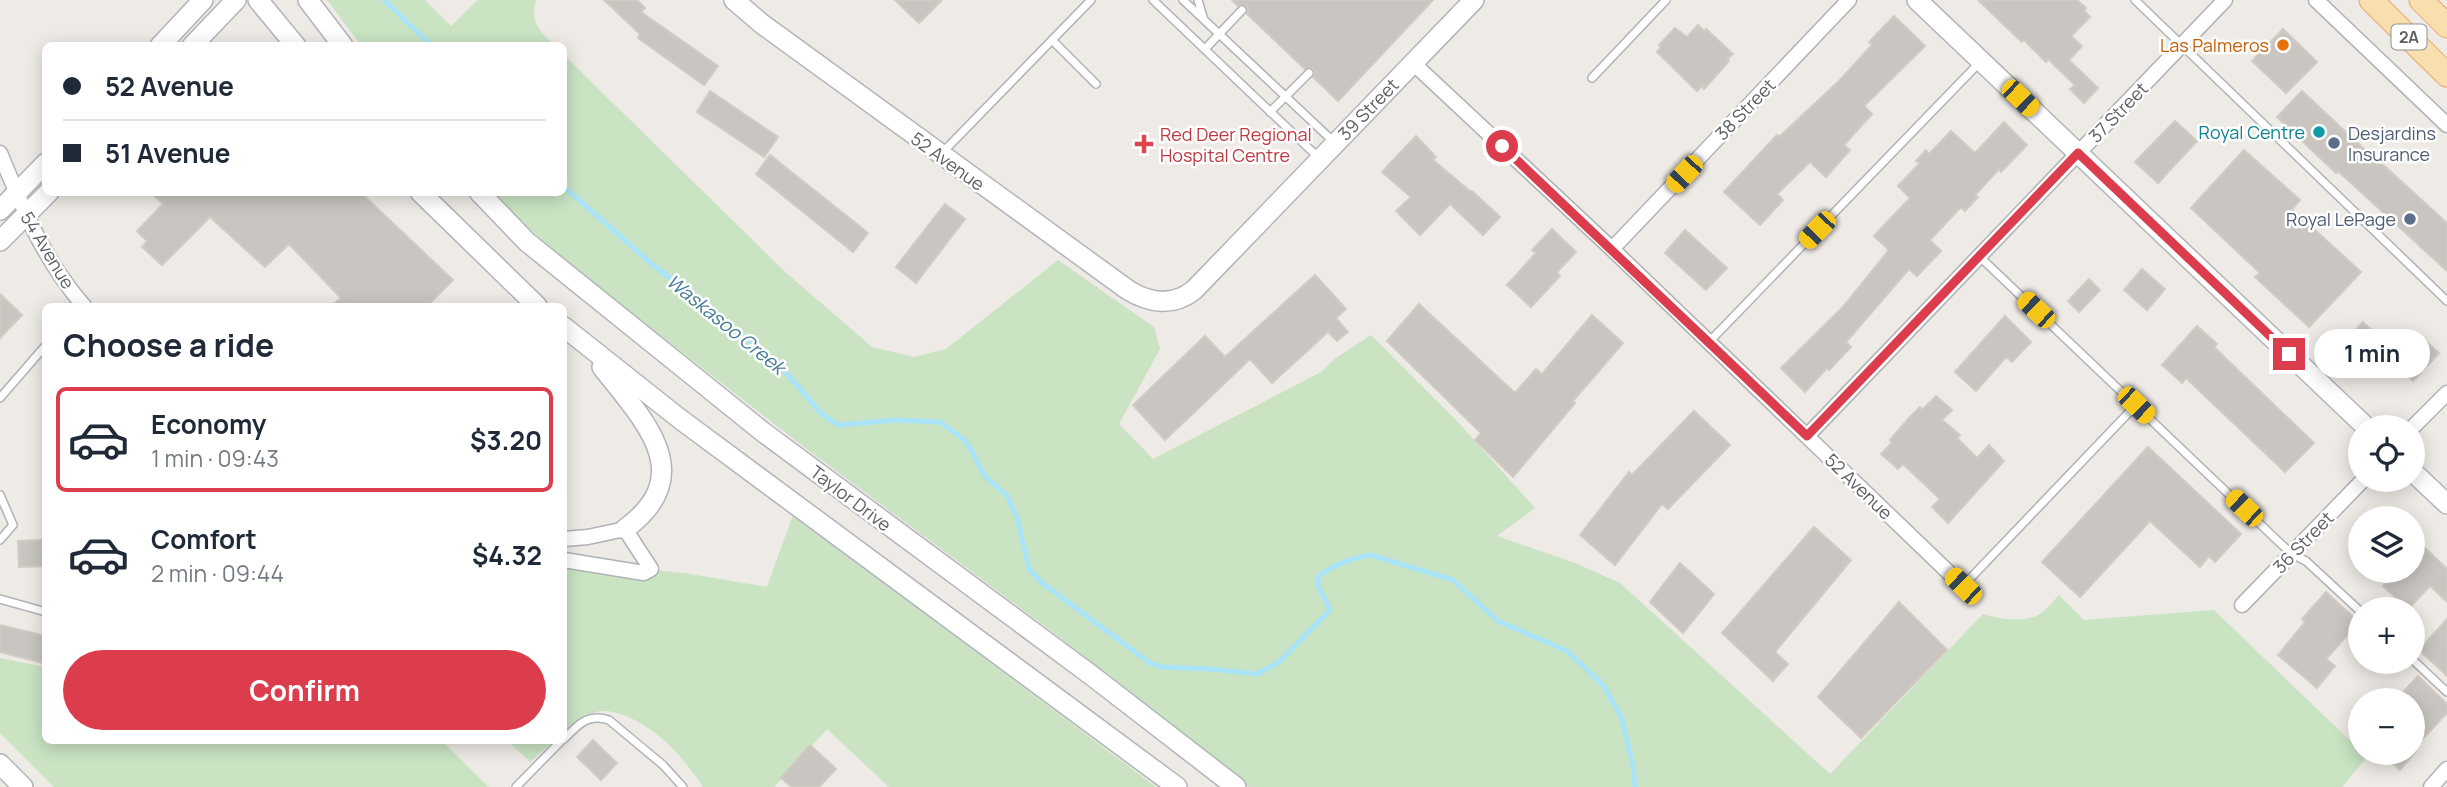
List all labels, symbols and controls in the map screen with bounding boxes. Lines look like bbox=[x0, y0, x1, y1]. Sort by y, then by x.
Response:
road number: 2A bbox=[2392, 24, 2426, 50]
place label: Las Palmeros bbox=[2160, 33, 2269, 57]
marker: Las Palmeros bbox=[2275, 37, 2291, 53]
text: 52 Avenue bbox=[105, 68, 234, 104]
street label: 39 Street bbox=[1332, 73, 1404, 145]
street label: 38 Street bbox=[1710, 73, 1780, 145]
car bbox=[1998, 76, 2043, 120]
street label: 37 Street bbox=[2083, 77, 2153, 147]
place label: Royal Centre bbox=[2199, 120, 2305, 144]
place label: Desjardins Insurance bbox=[2348, 121, 2436, 166]
place label: Red Deer Regional Hospital Centre bbox=[1160, 122, 1312, 167]
marker: Royal Centre bbox=[2311, 124, 2327, 140]
street label: 52 Avenue bbox=[906, 126, 990, 196]
route start bbox=[1486, 130, 1518, 162]
marker: Red Deer Regional Hospital Centre bbox=[1134, 134, 1154, 154]
text: 51 Avenue bbox=[105, 135, 231, 171]
marker: Desjardins Insurance bbox=[2326, 135, 2342, 151]
car bbox=[1662, 151, 1707, 197]
street label: 54 Avenue bbox=[16, 207, 80, 293]
place label: Royal LePage bbox=[2286, 207, 2396, 231]
car bbox=[1795, 208, 1840, 252]
marker: Royal LePage bbox=[2402, 211, 2418, 227]
water label: Waskasoo Creek bbox=[661, 268, 793, 382]
car bbox=[2014, 288, 2059, 332]
text: Choose a ride bbox=[63, 323, 274, 367]
callout: 1 min bbox=[2314, 330, 2429, 378]
text: 1 min bbox=[2344, 337, 2400, 369]
route end bbox=[2273, 338, 2305, 370]
car bbox=[2114, 383, 2159, 427]
text: Economy bbox=[151, 406, 266, 442]
icon: car bbox=[67, 408, 130, 471]
map controls bbox=[2348, 415, 2425, 765]
button: locate bbox=[2348, 415, 2425, 492]
text: $3.20 bbox=[470, 422, 542, 458]
text: 1 min · 09:43 bbox=[151, 442, 279, 474]
street label: 52 Avenue bbox=[1820, 448, 1898, 524]
street label: Taylor Drive bbox=[806, 460, 896, 536]
car bbox=[2222, 486, 2267, 530]
street label: 36 Street bbox=[2267, 506, 2339, 578]
button: layers bbox=[2348, 506, 2425, 583]
text: Comfort bbox=[151, 521, 257, 557]
icon: car bbox=[67, 523, 130, 586]
text: $4.32 bbox=[472, 537, 542, 573]
text: 2 min · 09:44 bbox=[151, 557, 284, 589]
car bbox=[1941, 564, 1986, 608]
button: + bbox=[2348, 597, 2425, 674]
button: Confirm bbox=[63, 650, 546, 730]
button: − bbox=[2348, 688, 2425, 765]

